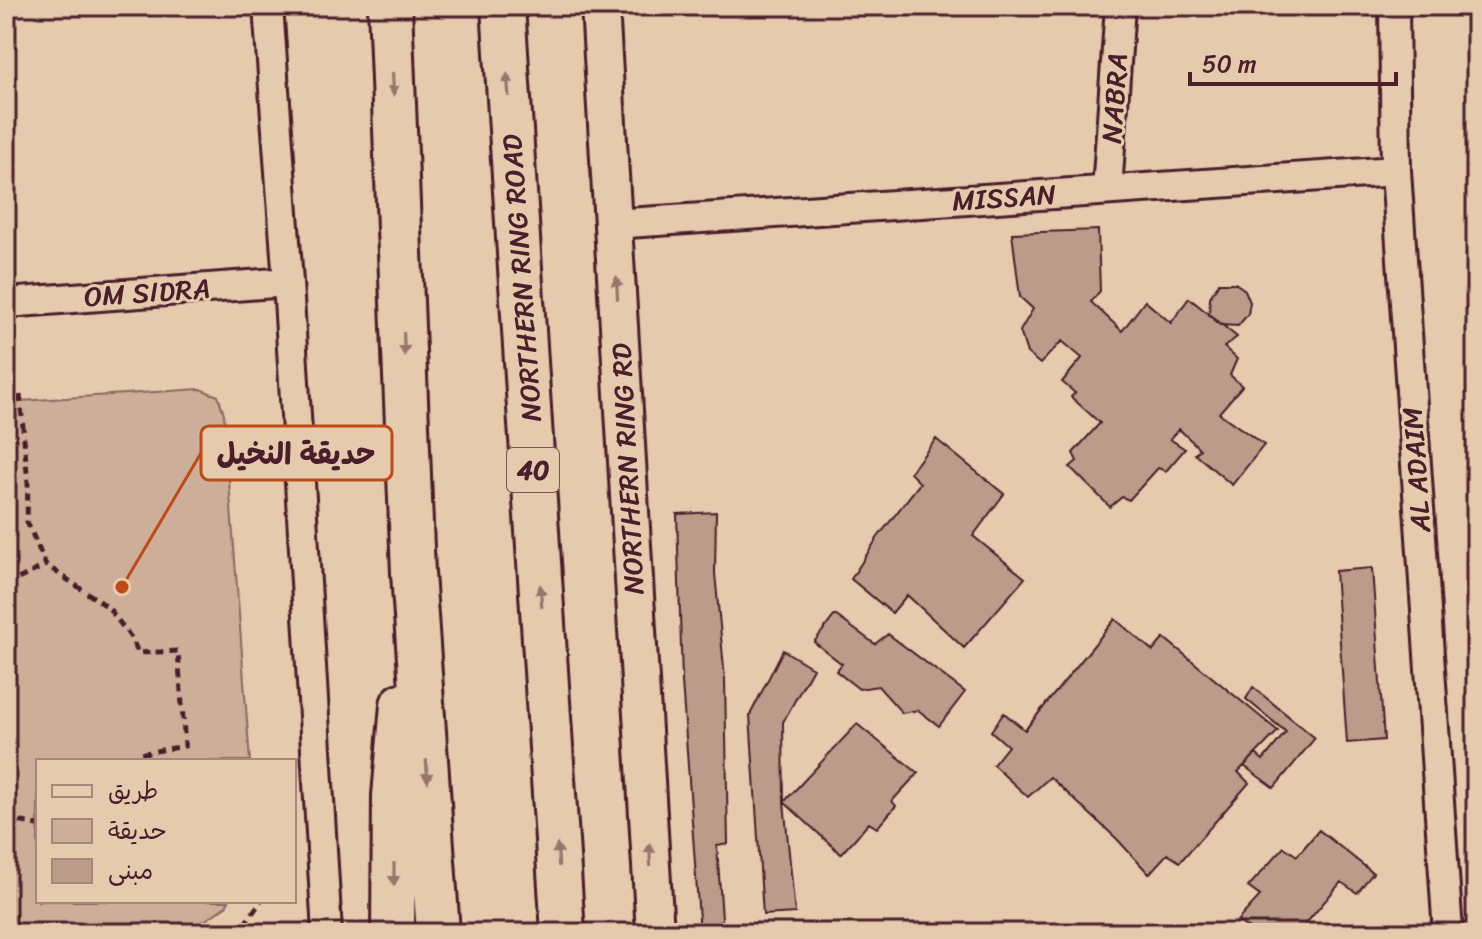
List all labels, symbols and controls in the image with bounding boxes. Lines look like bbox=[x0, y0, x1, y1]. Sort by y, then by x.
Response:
scale bar bbox=[1190, 36, 1396, 86]
text: 50 m bbox=[1202, 43, 1257, 85]
street label: NABRA bbox=[1087, 51, 1142, 145]
one-way arrow bbox=[387, 72, 400, 97]
one-way arrow bbox=[501, 72, 514, 97]
street label: NORTHERN RING ROAD bbox=[487, 132, 556, 423]
street label: MISSAN bbox=[950, 169, 1058, 226]
street label: OM SIDRA bbox=[82, 264, 212, 321]
one-way arrow bbox=[610, 275, 623, 300]
one-way arrow bbox=[397, 332, 410, 357]
street label: NORTHERN RING RD bbox=[596, 342, 659, 596]
street label: AL ADAIM bbox=[1388, 405, 1445, 535]
callout: حديقة النخيل bbox=[201, 426, 392, 480]
text: حديقة النخيل bbox=[217, 427, 376, 481]
road number: 40 bbox=[507, 448, 559, 492]
one-way arrow bbox=[534, 583, 547, 608]
legend bbox=[36, 759, 296, 903]
one-way arrow bbox=[421, 759, 434, 784]
text: طريق bbox=[108, 770, 158, 812]
text: حديقة bbox=[108, 810, 167, 852]
one-way arrow bbox=[551, 842, 564, 867]
one-way arrow bbox=[644, 842, 657, 867]
text: مبنى bbox=[108, 850, 153, 892]
one-way arrow bbox=[388, 862, 400, 887]

